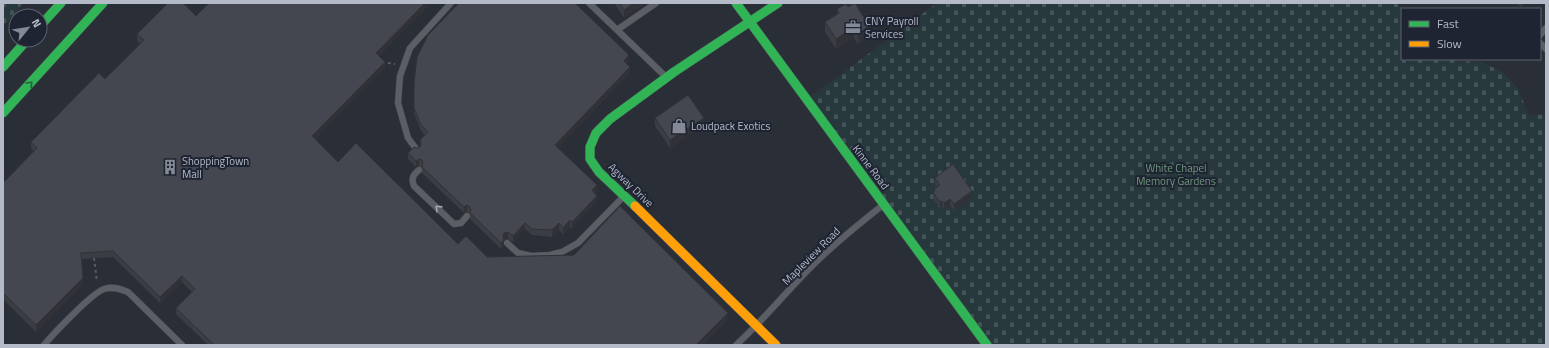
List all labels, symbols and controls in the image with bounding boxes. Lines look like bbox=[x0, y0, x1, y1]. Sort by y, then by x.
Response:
north arrow bbox=[8, 8, 48, 48]
legend bbox=[1401, 8, 1541, 60]
place label: CNY Payroll Services bbox=[865, 13, 919, 42]
text: Fast bbox=[1437, 14, 1460, 33]
text: N bbox=[28, 16, 45, 30]
office icon: CNY Payroll Services bbox=[844, 18, 862, 36]
text: Slow bbox=[1437, 34, 1462, 53]
one-way arrow bbox=[25, 82, 32, 89]
shop icon: Loudpack Exotics bbox=[670, 117, 688, 135]
place label: Loudpack Exotics bbox=[691, 118, 770, 134]
street label: Kinne Road bbox=[849, 141, 893, 193]
place label: ShoppingTown Mall bbox=[182, 153, 249, 182]
building icon: ShoppingTown Mall bbox=[161, 158, 179, 176]
street label: Agway Drive bbox=[605, 159, 658, 211]
park label: White Chapel Memory Gardens bbox=[1136, 160, 1216, 189]
one-way arrow bbox=[435, 205, 443, 213]
street label: Mapleview Road bbox=[778, 223, 844, 289]

